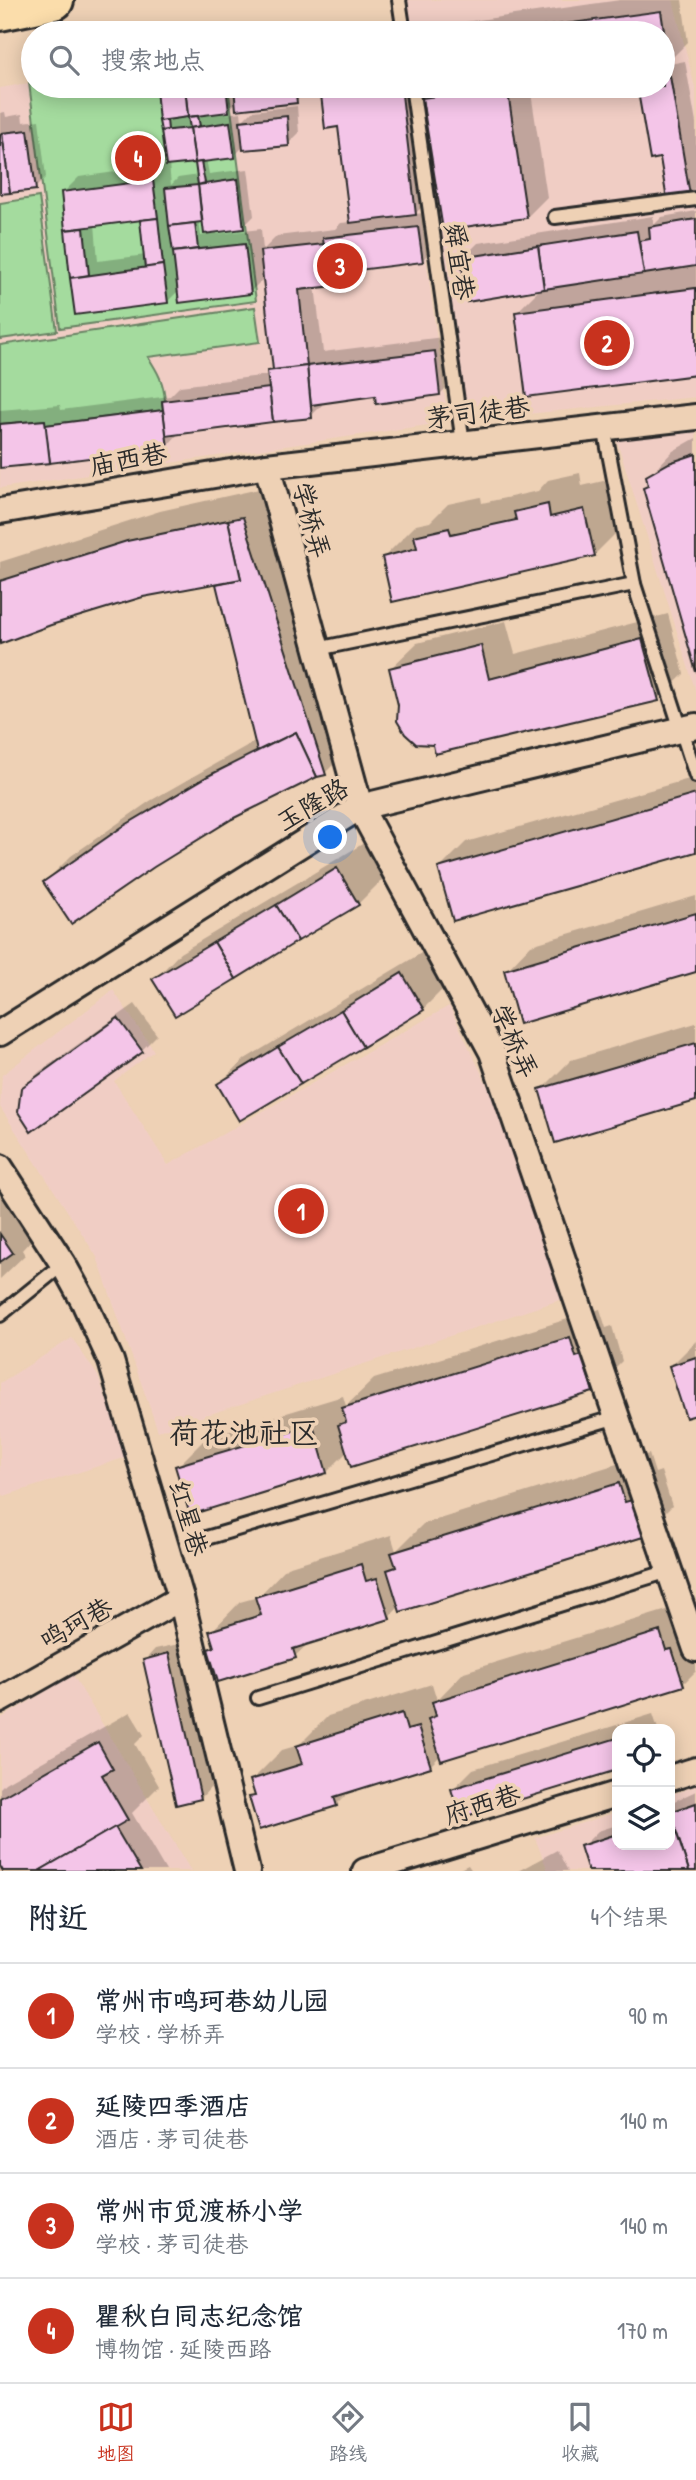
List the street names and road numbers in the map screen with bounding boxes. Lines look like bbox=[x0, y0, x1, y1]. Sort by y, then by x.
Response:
street label: 舜宜巷 bbox=[437, 220, 483, 302]
street label: 茅司徒巷 bbox=[424, 388, 532, 436]
street label: 庙西巷 bbox=[87, 435, 169, 483]
street label: 学桥弄 bbox=[285, 478, 339, 562]
street label: 玉隆路 bbox=[269, 769, 355, 839]
street label: 学桥弄 bbox=[483, 998, 547, 1084]
street label: 红星巷 bbox=[161, 1476, 217, 1560]
street label: 鸣珂巷 bbox=[33, 1589, 119, 1657]
street label: 府西巷 bbox=[440, 1776, 524, 1832]

